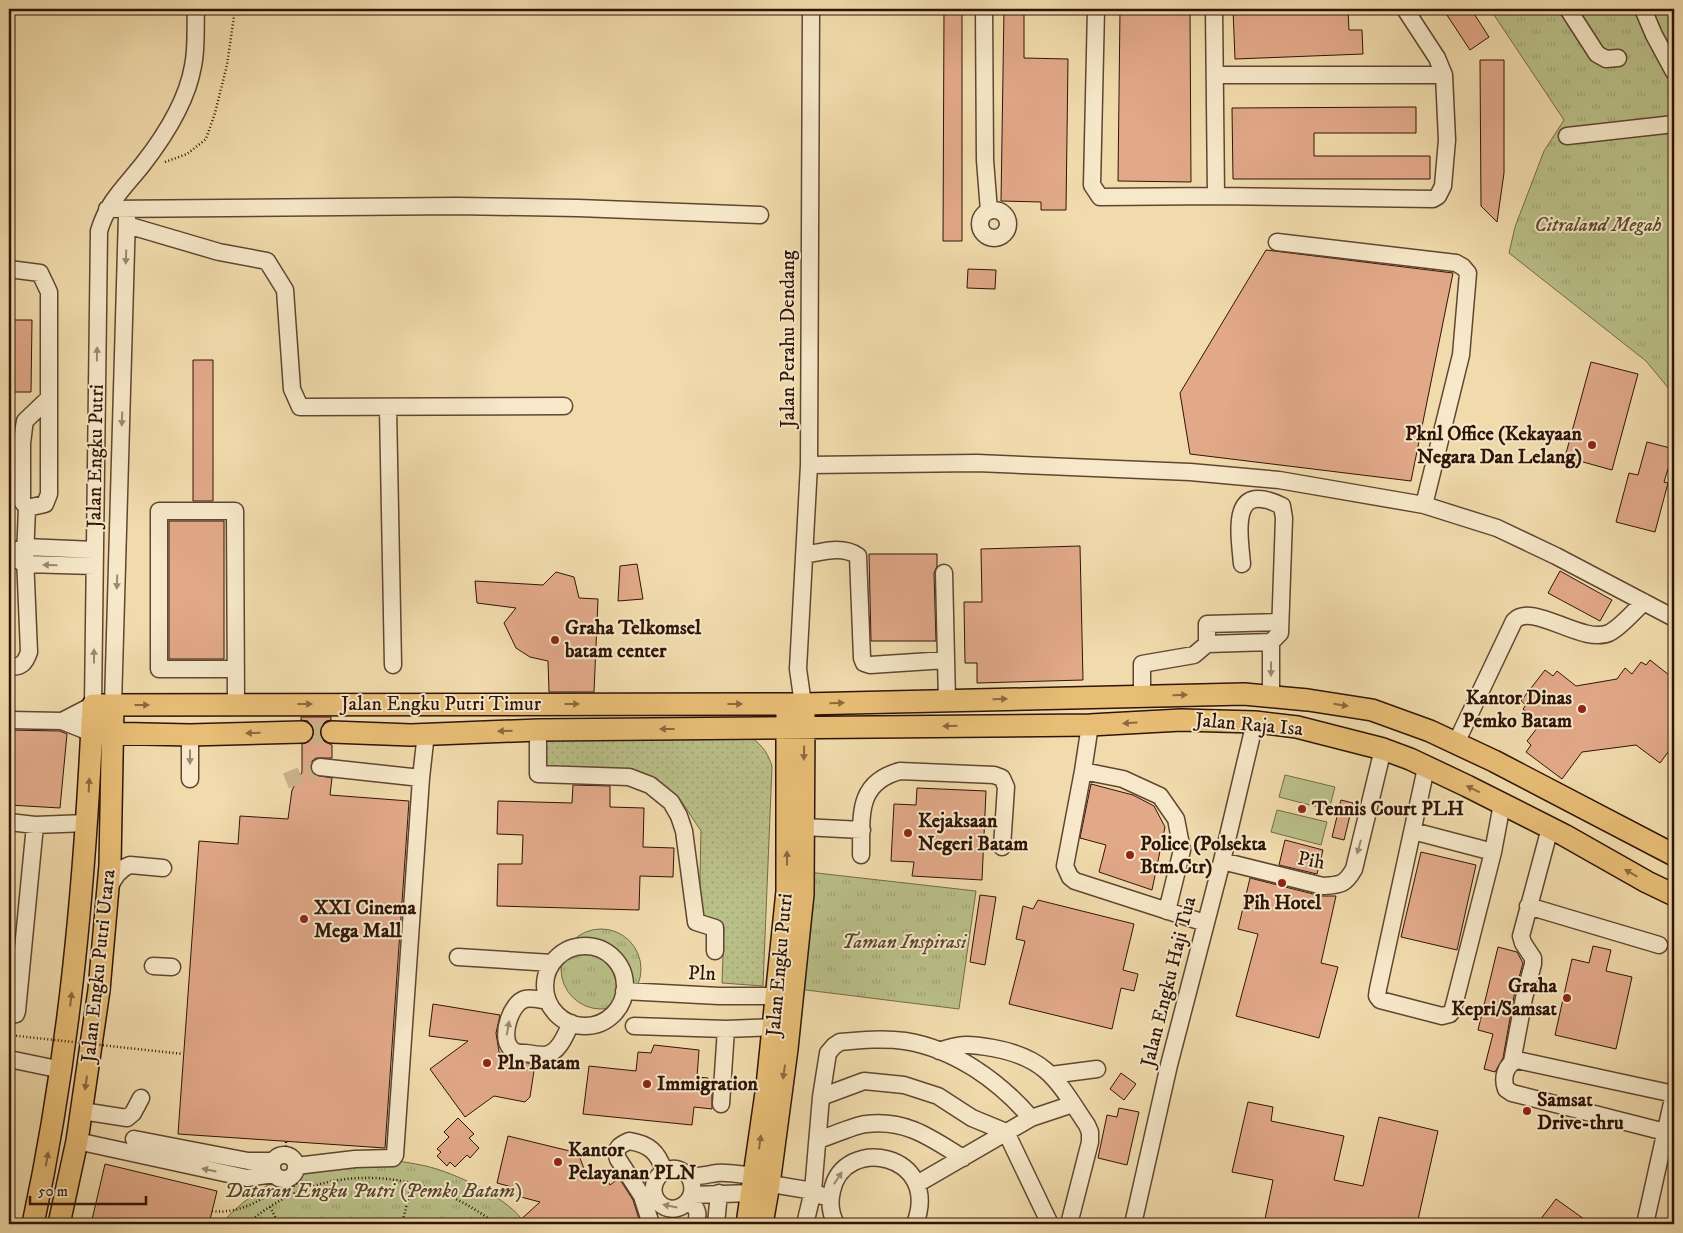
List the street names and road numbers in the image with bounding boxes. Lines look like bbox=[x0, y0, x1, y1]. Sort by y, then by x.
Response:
street label: Jalan Perahu Dendang bbox=[776, 250, 801, 430]
street label: Jalan Engku Putri bbox=[82, 384, 110, 530]
street label: Jalan Engku Putri Timur bbox=[339, 692, 542, 717]
street label: Jalan Raja Isa bbox=[1192, 708, 1304, 742]
street label: Pih bbox=[1295, 846, 1327, 876]
street label: Jalan Engku Putri Utara bbox=[76, 868, 122, 1066]
street label: Jalan Engku Putri bbox=[761, 892, 799, 1040]
street label: Jalan Engku Haji Tua bbox=[1135, 894, 1202, 1072]
street label: Pln bbox=[688, 961, 717, 987]

